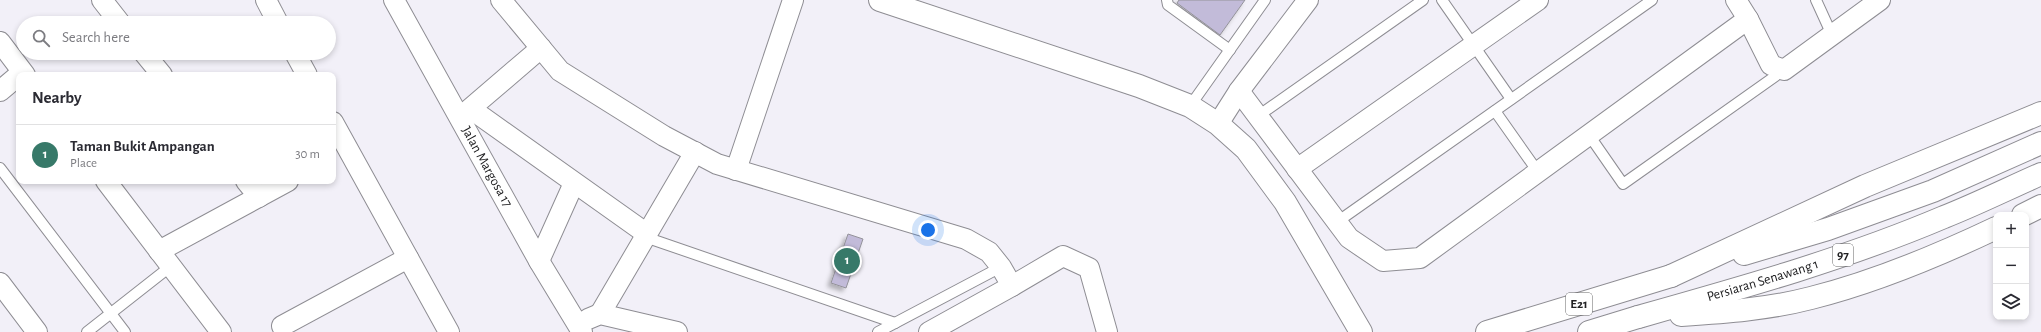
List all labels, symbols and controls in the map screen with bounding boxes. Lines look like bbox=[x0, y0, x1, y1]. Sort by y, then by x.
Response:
search box bbox=[16, 16, 336, 60]
icon: search bbox=[30, 27, 52, 49]
text: Search here bbox=[62, 30, 130, 45]
text: Nearby bbox=[32, 89, 82, 106]
street label: Jalan Margosa 17 bbox=[459, 124, 515, 210]
text: Taman Bukit Ampangan bbox=[70, 139, 215, 154]
text: 1 bbox=[43, 148, 47, 161]
text: 30 m bbox=[295, 148, 320, 161]
text: Place bbox=[70, 157, 97, 170]
map controls bbox=[1993, 212, 2029, 320]
button: + bbox=[1993, 212, 2029, 248]
your location bbox=[918, 220, 938, 240]
road number: 97 bbox=[1833, 244, 1853, 266]
pin: 1 bbox=[834, 246, 860, 276]
button: − bbox=[1993, 248, 2029, 284]
street label: Persiaran Senawang 1 bbox=[1705, 257, 1820, 304]
button: layers bbox=[1993, 284, 2029, 320]
road number: E21 bbox=[1566, 293, 1592, 315]

